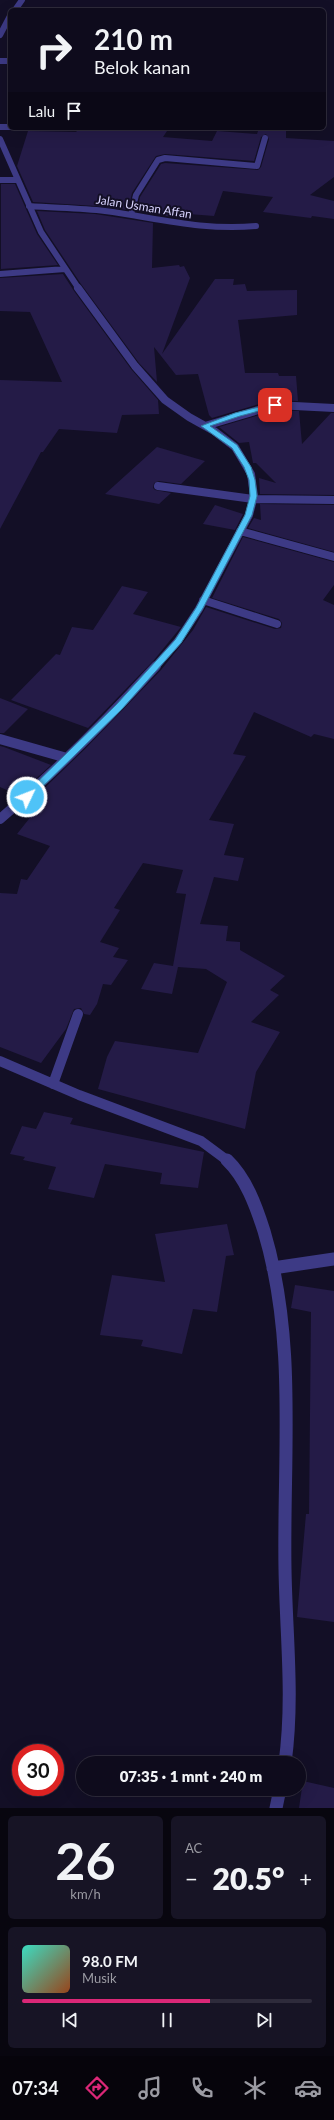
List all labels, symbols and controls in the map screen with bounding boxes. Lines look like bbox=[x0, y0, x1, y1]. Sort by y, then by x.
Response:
text: 210 m bbox=[94, 22, 173, 56]
icon: right bbox=[28, 24, 80, 76]
text: Belok kanan bbox=[94, 56, 190, 78]
icon: arrive bbox=[63, 100, 85, 122]
text: Lalu bbox=[28, 102, 55, 120]
street label: Jalan Usman Affan bbox=[95, 192, 193, 221]
pin bbox=[258, 388, 292, 422]
icon: arrive bbox=[264, 394, 286, 416]
position arrow bbox=[6, 776, 48, 818]
speed limit sign: 30 bbox=[12, 1744, 64, 1796]
text: 07:35 · 1 mnt · 240 m bbox=[120, 1767, 262, 1785]
text: 26 bbox=[55, 1829, 116, 1891]
text: AC bbox=[185, 1840, 202, 1856]
text: 20.5° bbox=[213, 1860, 284, 1896]
text: − bbox=[185, 1865, 198, 1892]
text: + bbox=[299, 1865, 312, 1892]
text: km/h bbox=[70, 1886, 101, 1902]
text: 98.0 FM bbox=[82, 1952, 138, 1970]
text: Musik bbox=[82, 1970, 117, 1986]
icon: previous bbox=[59, 2009, 81, 2031]
icon: pause bbox=[156, 2009, 178, 2031]
icon: next bbox=[253, 2009, 275, 2031]
icon: directions bbox=[83, 2074, 111, 2102]
icon: music bbox=[136, 2074, 164, 2102]
icon: phone bbox=[188, 2074, 216, 2102]
icon: climate bbox=[241, 2074, 269, 2102]
icon: car bbox=[294, 2074, 322, 2102]
text: 07:34 bbox=[12, 2077, 59, 2099]

